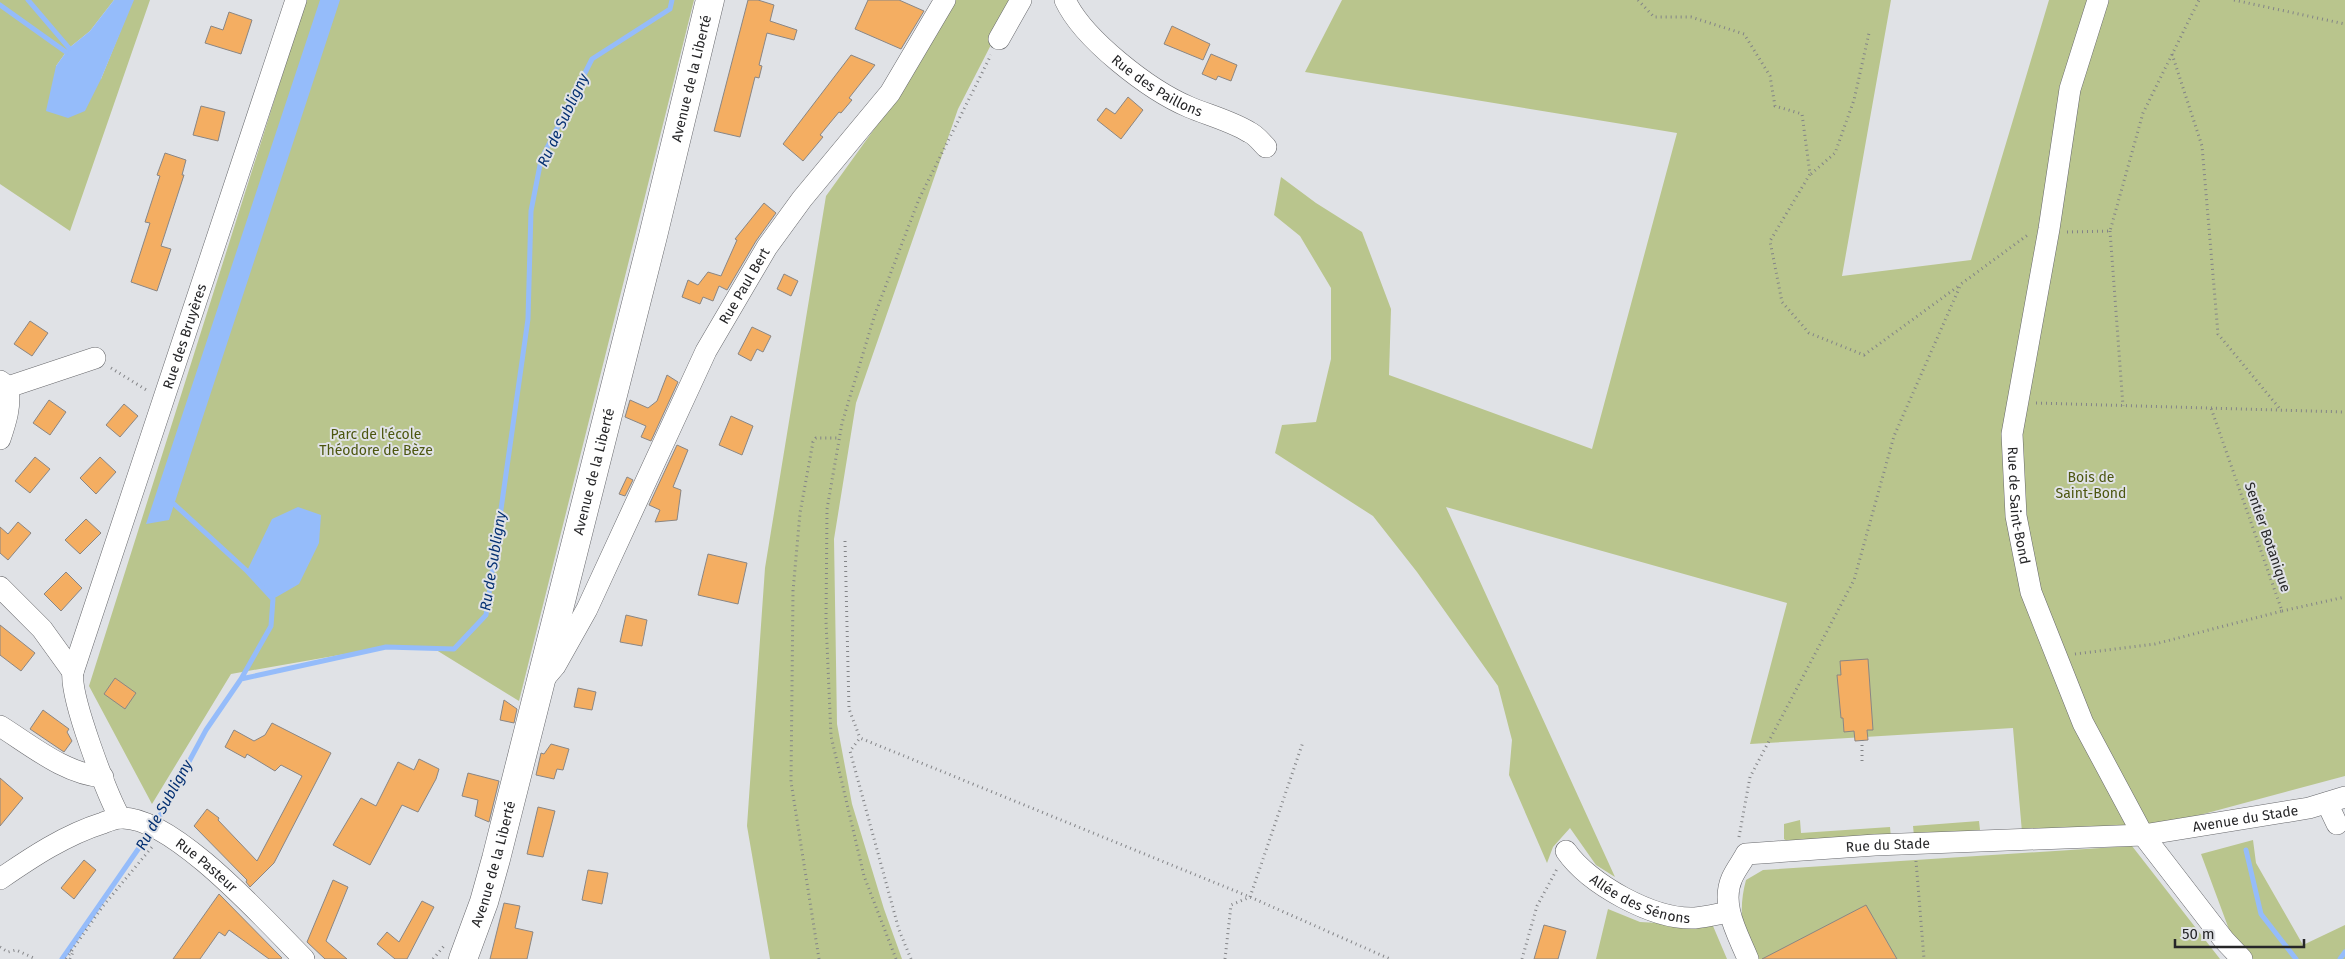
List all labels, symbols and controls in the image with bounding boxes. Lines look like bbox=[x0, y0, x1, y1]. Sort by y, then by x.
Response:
street label: Avenue de la Liberté bbox=[668, 13, 715, 144]
street label: Rue des Paillons bbox=[1108, 51, 1205, 121]
water label: Ru de Subligny bbox=[534, 70, 593, 169]
street label: Rue Paul Bert bbox=[716, 244, 774, 327]
street label: Rue des Bruyères bbox=[159, 281, 210, 391]
street label: Avenue de la Liberté bbox=[570, 406, 618, 537]
park label: Parc de l'école Théodore de Bèze bbox=[319, 426, 433, 459]
street label: Rue de Saint-Bond bbox=[2004, 446, 2033, 566]
park label: Bois de Saint-Bond bbox=[2056, 469, 2126, 502]
street label: Sentier Botanique bbox=[2241, 480, 2294, 594]
water label: Ru de Subligny bbox=[476, 509, 510, 612]
water label: Ru de Subligny bbox=[132, 756, 197, 853]
street label: Avenue de la Liberté bbox=[468, 799, 519, 929]
street label: Avenue du Stade bbox=[2191, 802, 2299, 836]
street label: Rue Pasteur bbox=[172, 835, 241, 897]
street label: Rue du Stade bbox=[1845, 835, 1930, 856]
street label: Allée des Sénons bbox=[1586, 871, 1691, 927]
scale bar bbox=[2175, 916, 2304, 948]
text: 50 m bbox=[2182, 925, 2215, 943]

